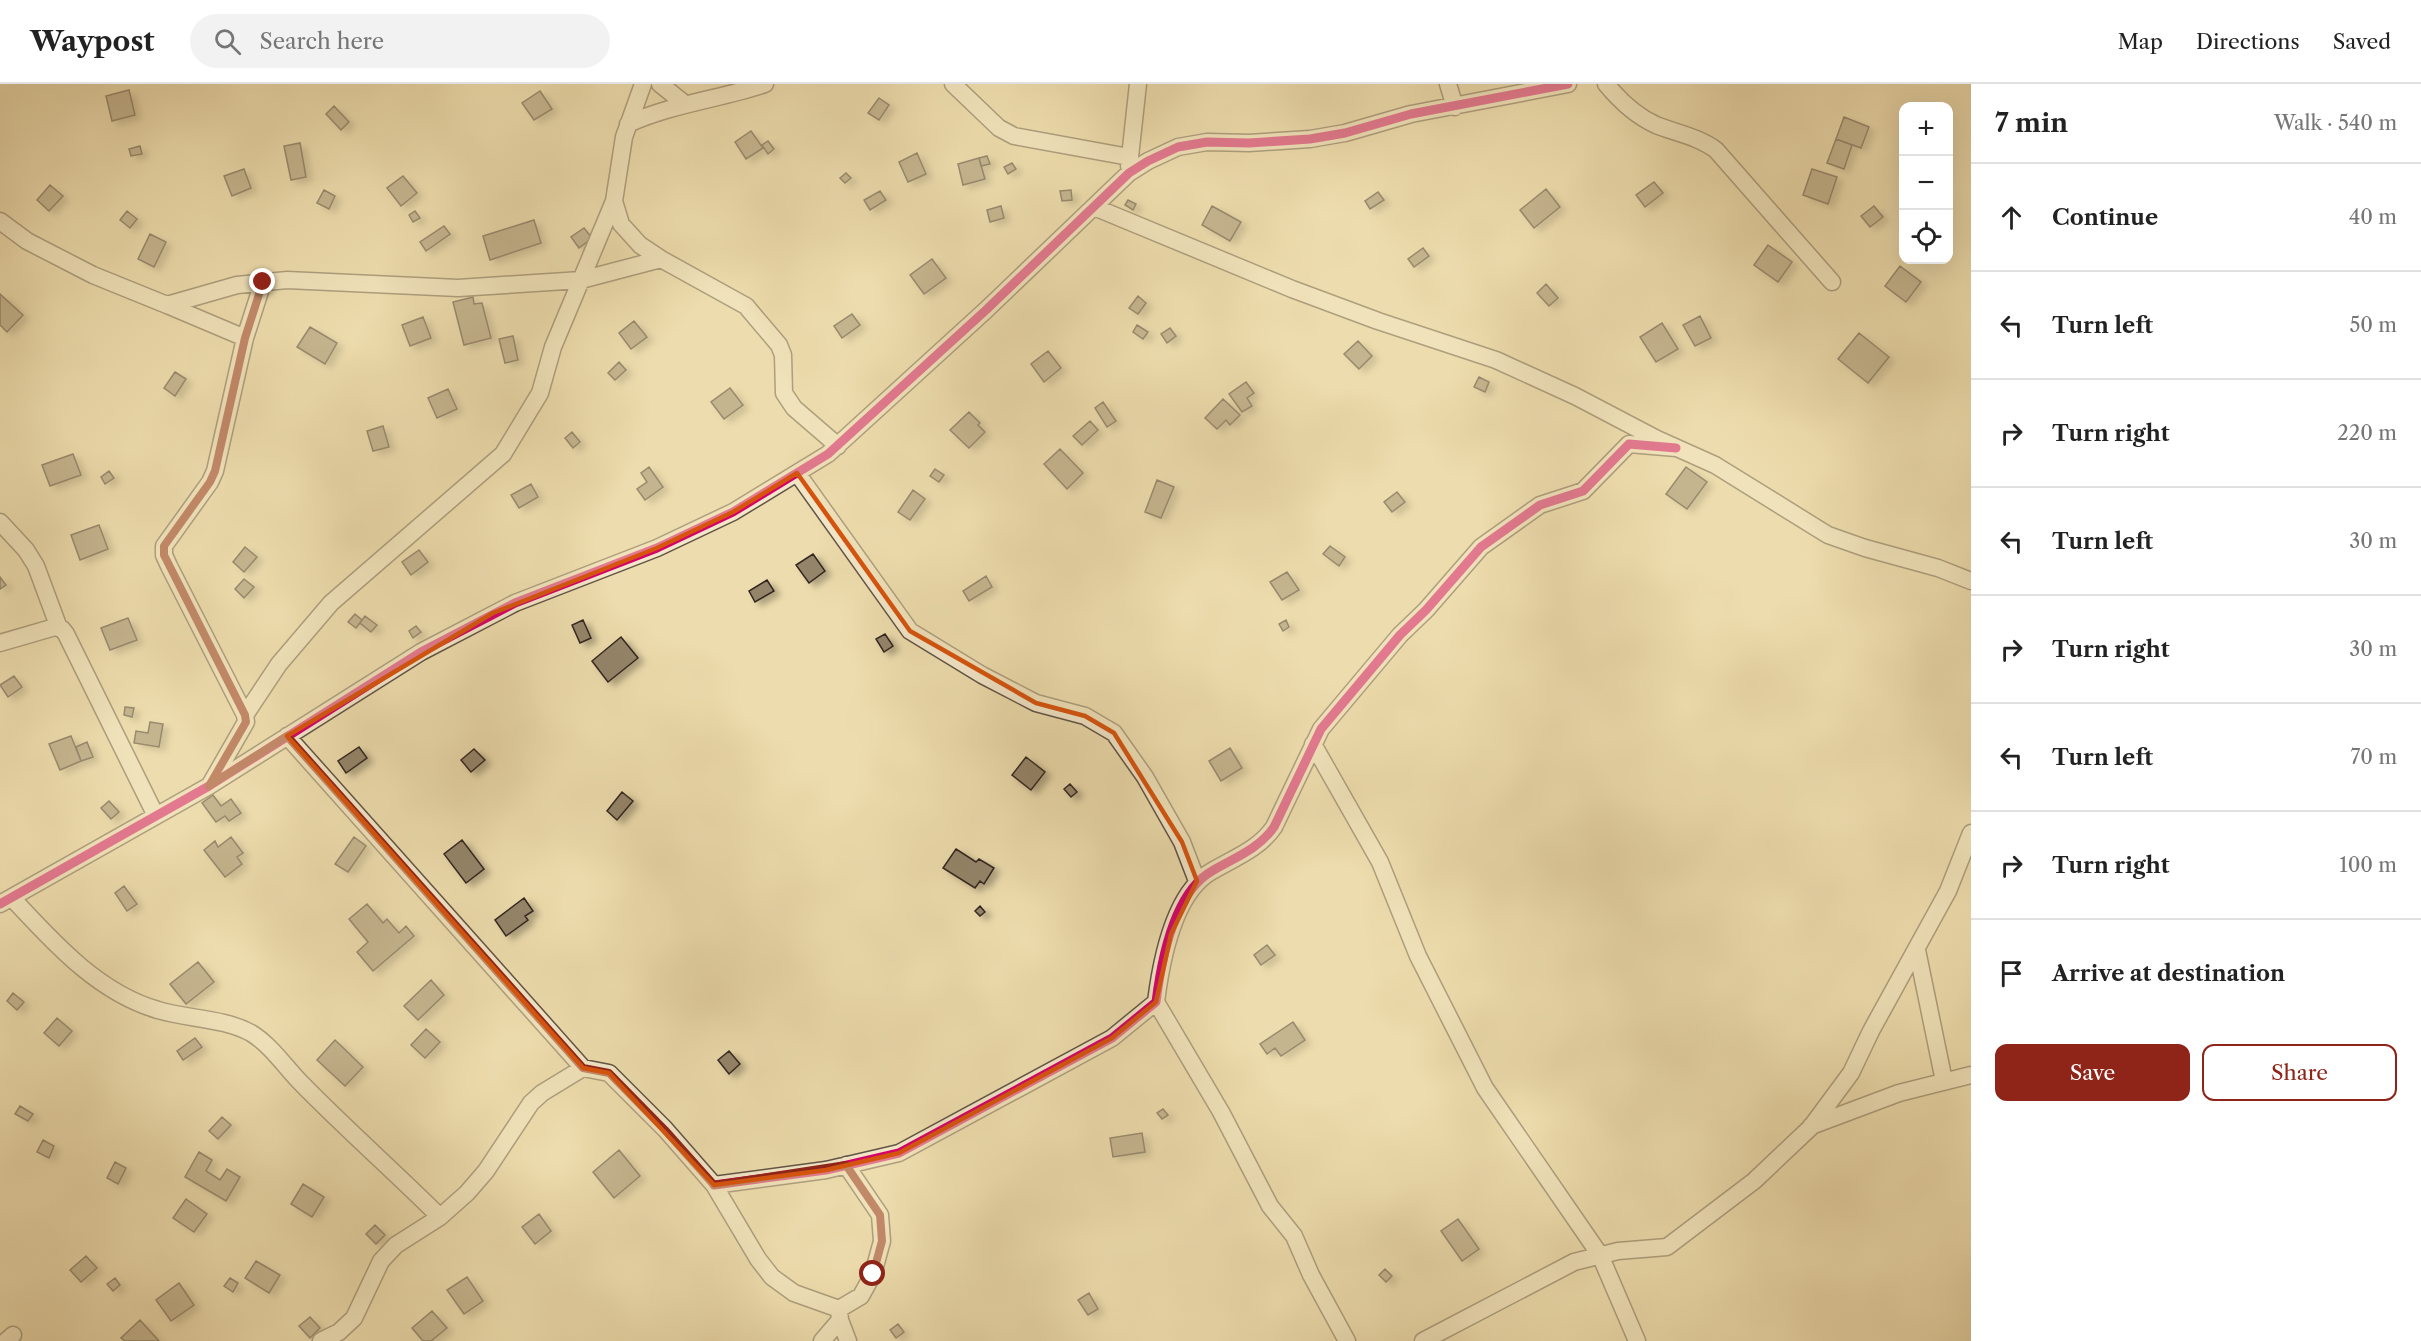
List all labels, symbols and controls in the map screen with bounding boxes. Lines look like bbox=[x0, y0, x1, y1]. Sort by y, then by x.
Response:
search box bbox=[190, 14, 610, 68]
text: Waypost bbox=[30, 24, 154, 58]
icon: search bbox=[211, 25, 244, 58]
text: Search here bbox=[259, 28, 384, 55]
text: Map bbox=[2118, 29, 2163, 54]
text: Directions bbox=[2196, 29, 2300, 54]
text: Saved bbox=[2333, 29, 2391, 54]
map controls bbox=[1899, 102, 1953, 264]
button: + bbox=[1899, 102, 1953, 156]
text: 7 min bbox=[1995, 107, 2068, 139]
text: Walk · 540 m bbox=[2274, 111, 2397, 135]
button: − bbox=[1899, 156, 1953, 210]
icon: ahead bbox=[1995, 201, 2028, 234]
text: Continue bbox=[2052, 204, 2158, 231]
text: 40 m bbox=[2349, 205, 2397, 229]
button: locate bbox=[1899, 210, 1953, 264]
route end bbox=[249, 268, 275, 294]
icon: left bbox=[1995, 309, 2028, 342]
text: Turn left bbox=[2052, 312, 2153, 339]
text: 50 m bbox=[2350, 313, 2397, 337]
icon: right bbox=[1995, 417, 2028, 450]
text: Turn right bbox=[2052, 420, 2170, 447]
text: 220 m bbox=[2337, 421, 2397, 445]
icon: left bbox=[1995, 525, 2028, 558]
text: Turn left bbox=[2052, 528, 2153, 555]
text: 30 m bbox=[2349, 529, 2397, 553]
icon: right bbox=[1995, 633, 2028, 666]
text: Turn right bbox=[2052, 636, 2170, 663]
text: 30 m bbox=[2349, 637, 2397, 661]
icon: left bbox=[1995, 741, 2028, 774]
text: Turn left bbox=[2052, 744, 2153, 771]
text: 70 m bbox=[2351, 745, 2397, 769]
icon: right bbox=[1995, 849, 2028, 882]
text: Turn right bbox=[2052, 852, 2170, 879]
text: 100 m bbox=[2339, 853, 2397, 877]
icon: arrive bbox=[1995, 957, 2028, 990]
text: Arrive at destination bbox=[2052, 960, 2285, 987]
button: Save bbox=[1995, 1044, 2190, 1101]
button: Share bbox=[2202, 1044, 2397, 1101]
route start bbox=[859, 1260, 885, 1286]

